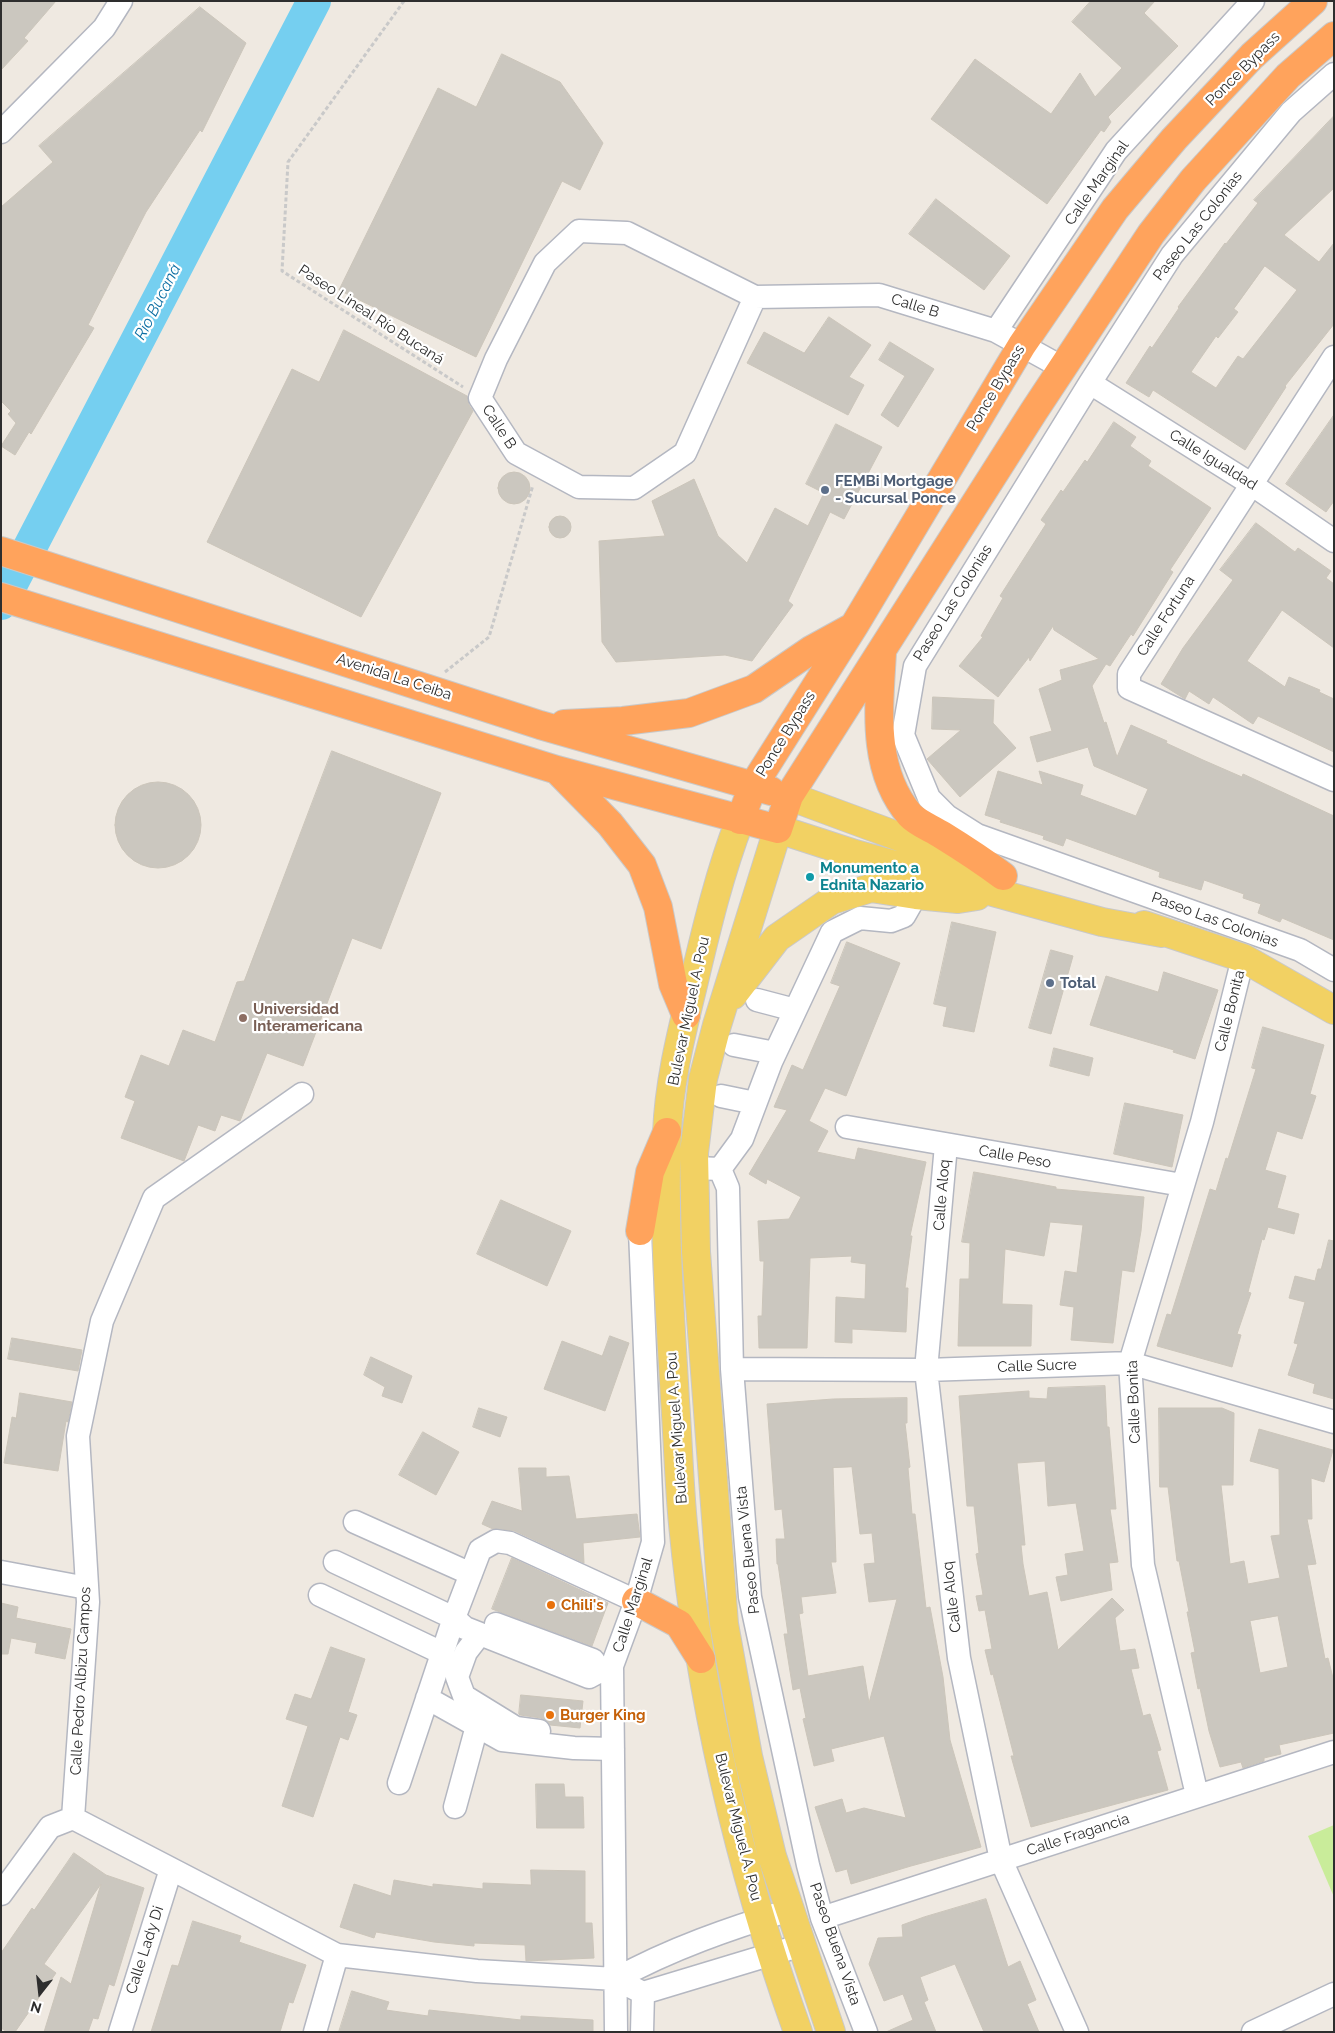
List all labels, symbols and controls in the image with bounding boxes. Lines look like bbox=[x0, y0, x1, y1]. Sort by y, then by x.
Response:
street label: Ponce Bypass bbox=[1202, 28, 1284, 110]
street label: Calle Marginal bbox=[1061, 137, 1133, 229]
street label: Paseo Las Colonias bbox=[1150, 168, 1246, 284]
water label: Río Bucaná bbox=[131, 261, 185, 343]
street label: Paseo Lineal Río Bucaná bbox=[295, 261, 447, 369]
street label: Calle B bbox=[889, 290, 941, 322]
street label: Ponce Bypass bbox=[963, 342, 1029, 434]
street label: Calle B bbox=[478, 401, 520, 453]
street label: Calle Igualdad bbox=[1166, 426, 1260, 494]
place label: FEMBi Mortgage - Sucursal Ponce bbox=[835, 472, 956, 507]
marker: FEMBi Mortgage - Sucursal Ponce bbox=[819, 484, 831, 496]
street label: Paseo Las Colonias bbox=[910, 541, 996, 665]
street label: Calle Fortuna bbox=[1133, 572, 1199, 660]
street label: Avenida La Ceiba bbox=[334, 650, 454, 704]
street label: Ponce Bypass bbox=[753, 688, 819, 780]
place label: Monumento a Ednita Nazario bbox=[820, 859, 924, 894]
marker: Monumento a Ednita Nazario bbox=[804, 871, 816, 883]
street label: Paseo Las Colonias bbox=[1149, 889, 1281, 951]
street label: Bulevar Miguel A. Pou bbox=[664, 935, 714, 1087]
street label: Calle Bonita bbox=[1211, 968, 1249, 1054]
place label: Total bbox=[1060, 974, 1096, 992]
marker: Total bbox=[1044, 977, 1056, 989]
place label: Universidad Interamericana bbox=[253, 1000, 363, 1035]
marker: Universidad Interamericana bbox=[237, 1012, 249, 1024]
street label: Calle Peso bbox=[977, 1142, 1053, 1172]
street label: Calle Aloq bbox=[930, 1159, 954, 1231]
street label: Bulevar Miguel A. Pou bbox=[663, 1352, 691, 1504]
street label: Calle Sucre bbox=[997, 1356, 1077, 1376]
street label: Calle Bonita bbox=[1124, 1360, 1144, 1444]
street label: Paseo Buena Vista bbox=[732, 1485, 764, 1615]
street label: Calle Marginal bbox=[609, 1555, 657, 1655]
street label: Calle Aloq bbox=[939, 1560, 965, 1634]
street label: Calle Pedro Albizu Campos bbox=[67, 1586, 95, 1776]
place label: Chili's bbox=[561, 1596, 604, 1614]
marker: Chili's bbox=[545, 1599, 557, 1611]
place label: Burger King bbox=[560, 1706, 645, 1724]
marker: Burger King bbox=[544, 1709, 556, 1721]
street label: Bulevar Miguel A. Pou bbox=[711, 1751, 765, 1903]
street label: Calle Fragancia bbox=[1024, 1810, 1132, 1860]
street label: Paseo Buena Vista bbox=[806, 1880, 864, 2008]
street label: Calle Lady Di bbox=[122, 1904, 168, 1996]
north arrow bbox=[15, 1968, 65, 2018]
text: N bbox=[29, 1998, 43, 2017]

